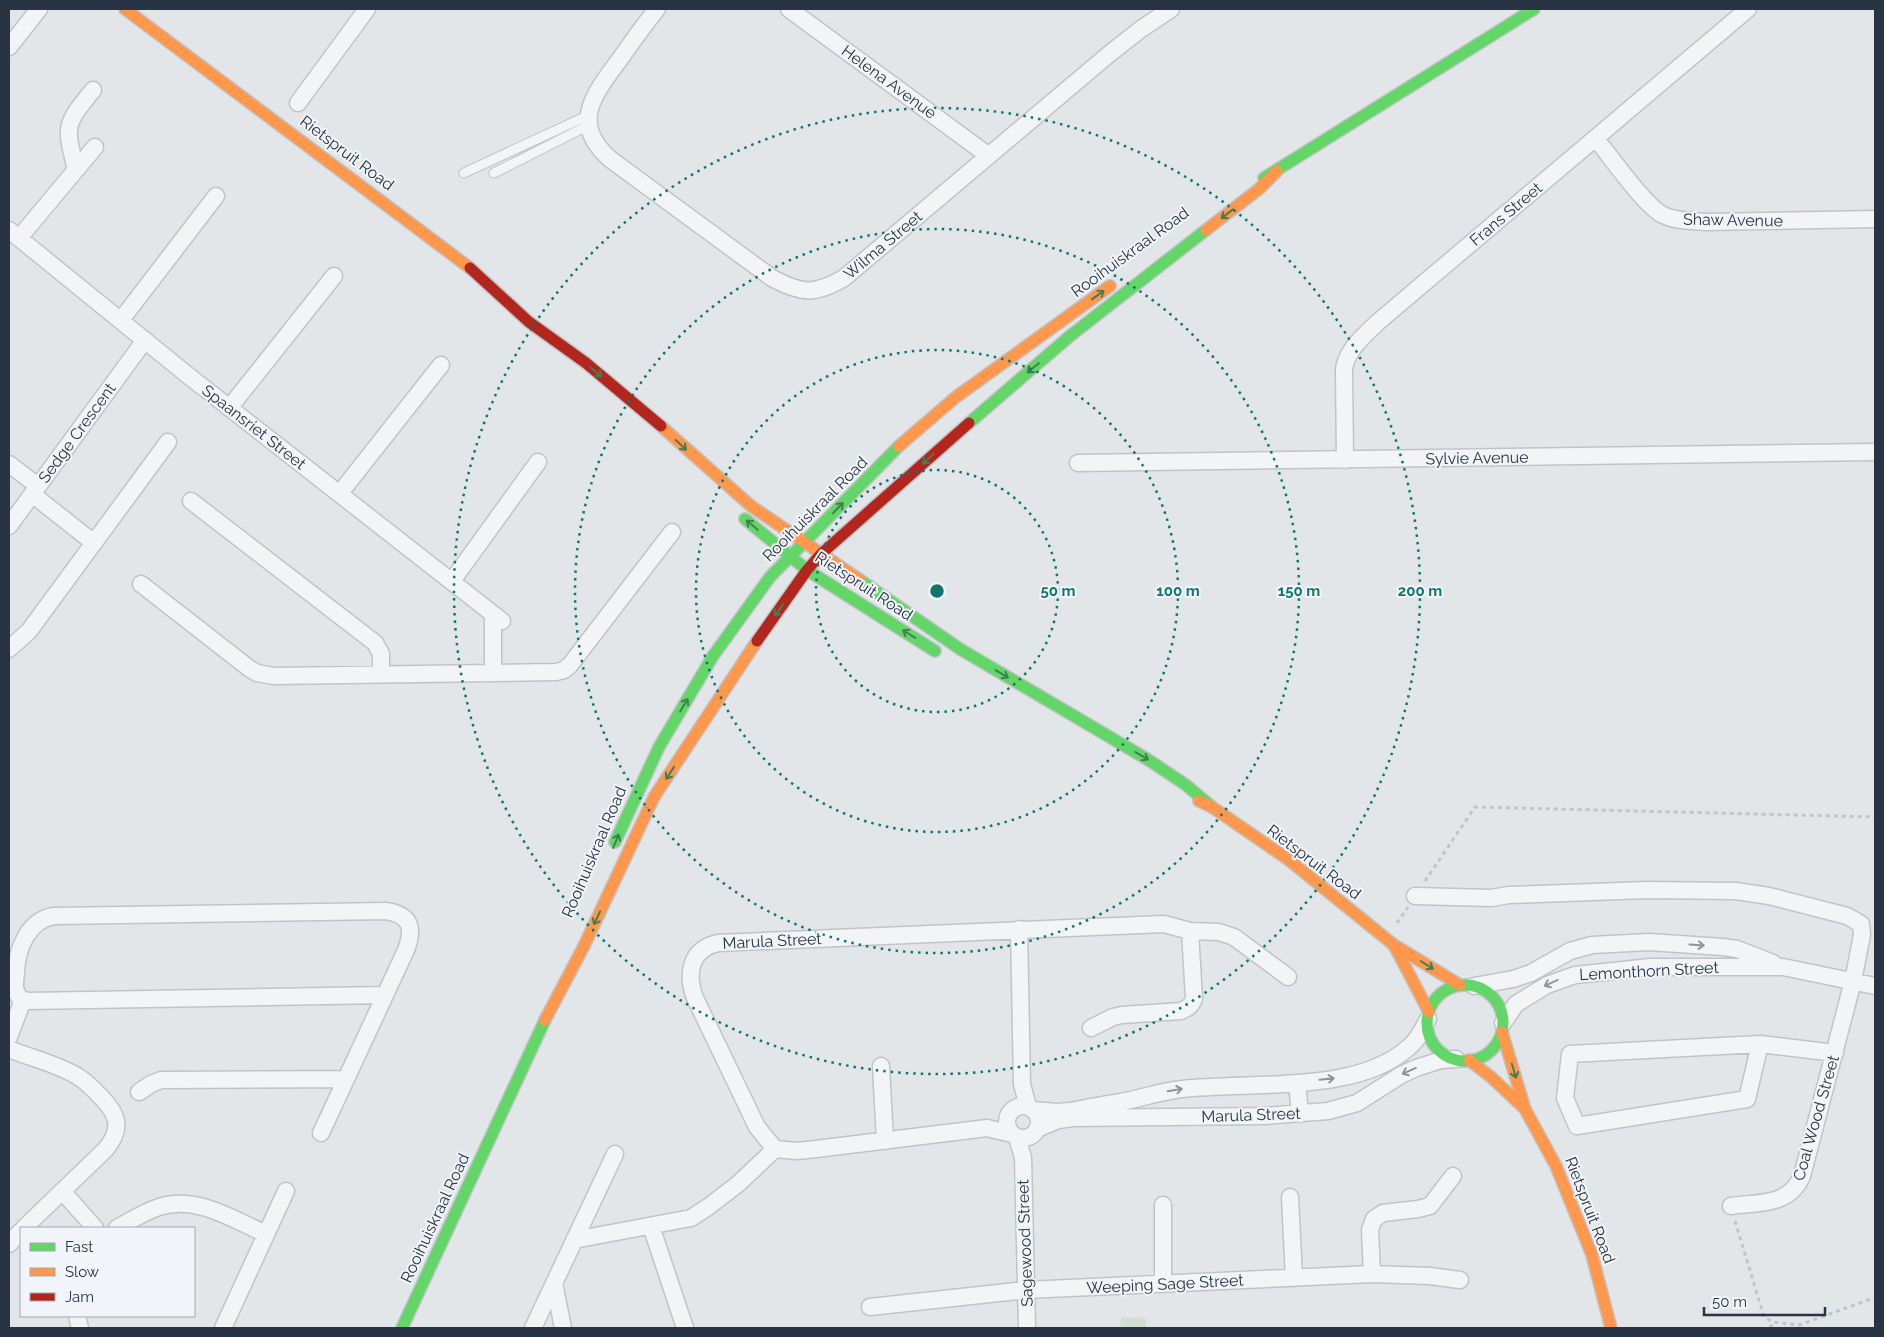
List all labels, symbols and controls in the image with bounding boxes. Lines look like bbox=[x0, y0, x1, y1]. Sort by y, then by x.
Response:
street label: Helena Avenue bbox=[838, 41, 940, 123]
street label: Rietspruit Road bbox=[296, 112, 398, 194]
street label: Frans Street bbox=[1466, 178, 1547, 250]
street label: Rooihuiskraal Road bbox=[1068, 203, 1192, 301]
street label: Wilma Street bbox=[840, 206, 927, 283]
one-way arrow bbox=[1221, 209, 1234, 220]
street label: Shaw Avenue bbox=[1683, 210, 1783, 230]
one-way arrow bbox=[1091, 290, 1105, 300]
one-way arrow bbox=[1027, 362, 1040, 374]
one-way arrow bbox=[589, 366, 602, 377]
street label: Sedge Crescent bbox=[34, 379, 120, 487]
street label: Spaansriet Street bbox=[198, 381, 310, 474]
one-way arrow bbox=[674, 439, 687, 451]
street label: Sylvie Avenue bbox=[1425, 448, 1529, 468]
street label: Rooihuiskraal Road bbox=[759, 453, 871, 565]
one-way arrow bbox=[921, 453, 934, 465]
one-way arrow bbox=[832, 501, 844, 514]
one-way arrow bbox=[746, 520, 759, 531]
street label: Rietspruit Road bbox=[812, 547, 916, 625]
centre of rings bbox=[928, 582, 946, 600]
text: 50 m bbox=[1040, 582, 1076, 600]
text: 100 m bbox=[1156, 582, 1200, 600]
text: 150 m bbox=[1278, 582, 1320, 600]
text: 200 m bbox=[1398, 582, 1442, 600]
one-way arrow bbox=[774, 603, 784, 617]
one-way arrow bbox=[903, 629, 917, 639]
one-way arrow bbox=[994, 670, 1008, 680]
one-way arrow bbox=[680, 699, 690, 713]
one-way arrow bbox=[1134, 752, 1148, 762]
one-way arrow bbox=[665, 765, 675, 779]
street label: Rooihuiskraal Road bbox=[558, 784, 630, 920]
street label: Rietspruit Road bbox=[1263, 821, 1365, 903]
one-way arrow bbox=[611, 834, 621, 849]
one-way arrow bbox=[592, 910, 601, 925]
street label: Marula Street bbox=[722, 929, 823, 953]
one-way arrow bbox=[1689, 941, 1705, 950]
street label: Lemonthorn Street bbox=[1579, 958, 1720, 984]
one-way arrow bbox=[1420, 960, 1434, 970]
one-way arrow bbox=[1544, 979, 1559, 989]
street label: Coal Wood Street bbox=[1789, 1052, 1843, 1183]
one-way arrow bbox=[1509, 1062, 1519, 1078]
one-way arrow bbox=[1402, 1067, 1417, 1077]
one-way arrow bbox=[1319, 1075, 1335, 1084]
one-way arrow bbox=[1167, 1085, 1183, 1095]
street label: Marula Street bbox=[1201, 1104, 1302, 1126]
street label: Rooihuiskraal Road bbox=[397, 1150, 473, 1286]
street label: Rietspruit Road bbox=[1561, 1154, 1619, 1266]
street label: Sagewood Street bbox=[1013, 1178, 1037, 1307]
legend bbox=[20, 1227, 195, 1317]
text: Fast bbox=[65, 1238, 93, 1256]
text: Slow bbox=[65, 1263, 99, 1281]
street label: Weeping Sage Street bbox=[1086, 1270, 1245, 1298]
scale bar bbox=[1704, 1284, 1825, 1316]
text: Jam bbox=[65, 1288, 94, 1306]
text: 50 m bbox=[1712, 1293, 1747, 1311]

